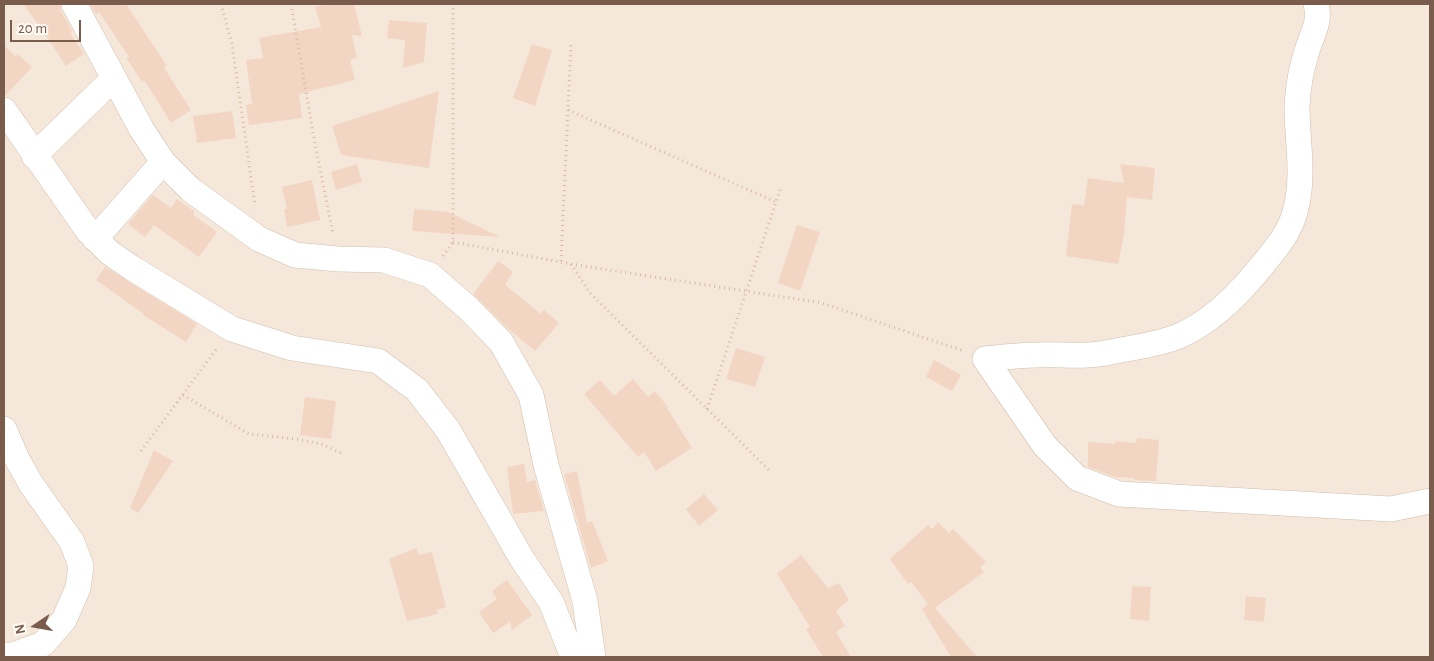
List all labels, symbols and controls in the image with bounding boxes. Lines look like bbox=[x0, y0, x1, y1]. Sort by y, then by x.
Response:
scale bar bbox=[12, 10, 84, 42]
text: 20 m bbox=[18, 21, 47, 36]
north arrow bbox=[10, 601, 60, 651]
text: N bbox=[12, 623, 28, 635]

